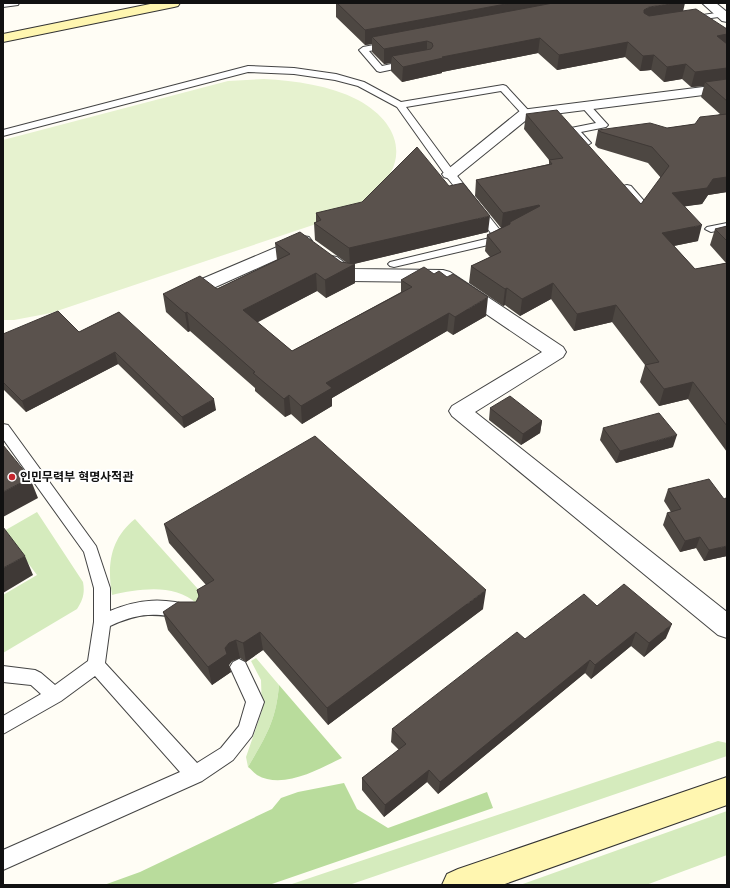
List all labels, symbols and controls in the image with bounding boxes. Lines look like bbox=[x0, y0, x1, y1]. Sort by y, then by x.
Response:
place label: 인민무력부 혁명사적관 bbox=[20, 470, 133, 484]
marker: 인민무력부 혁명사적관 bbox=[7, 472, 17, 482]

